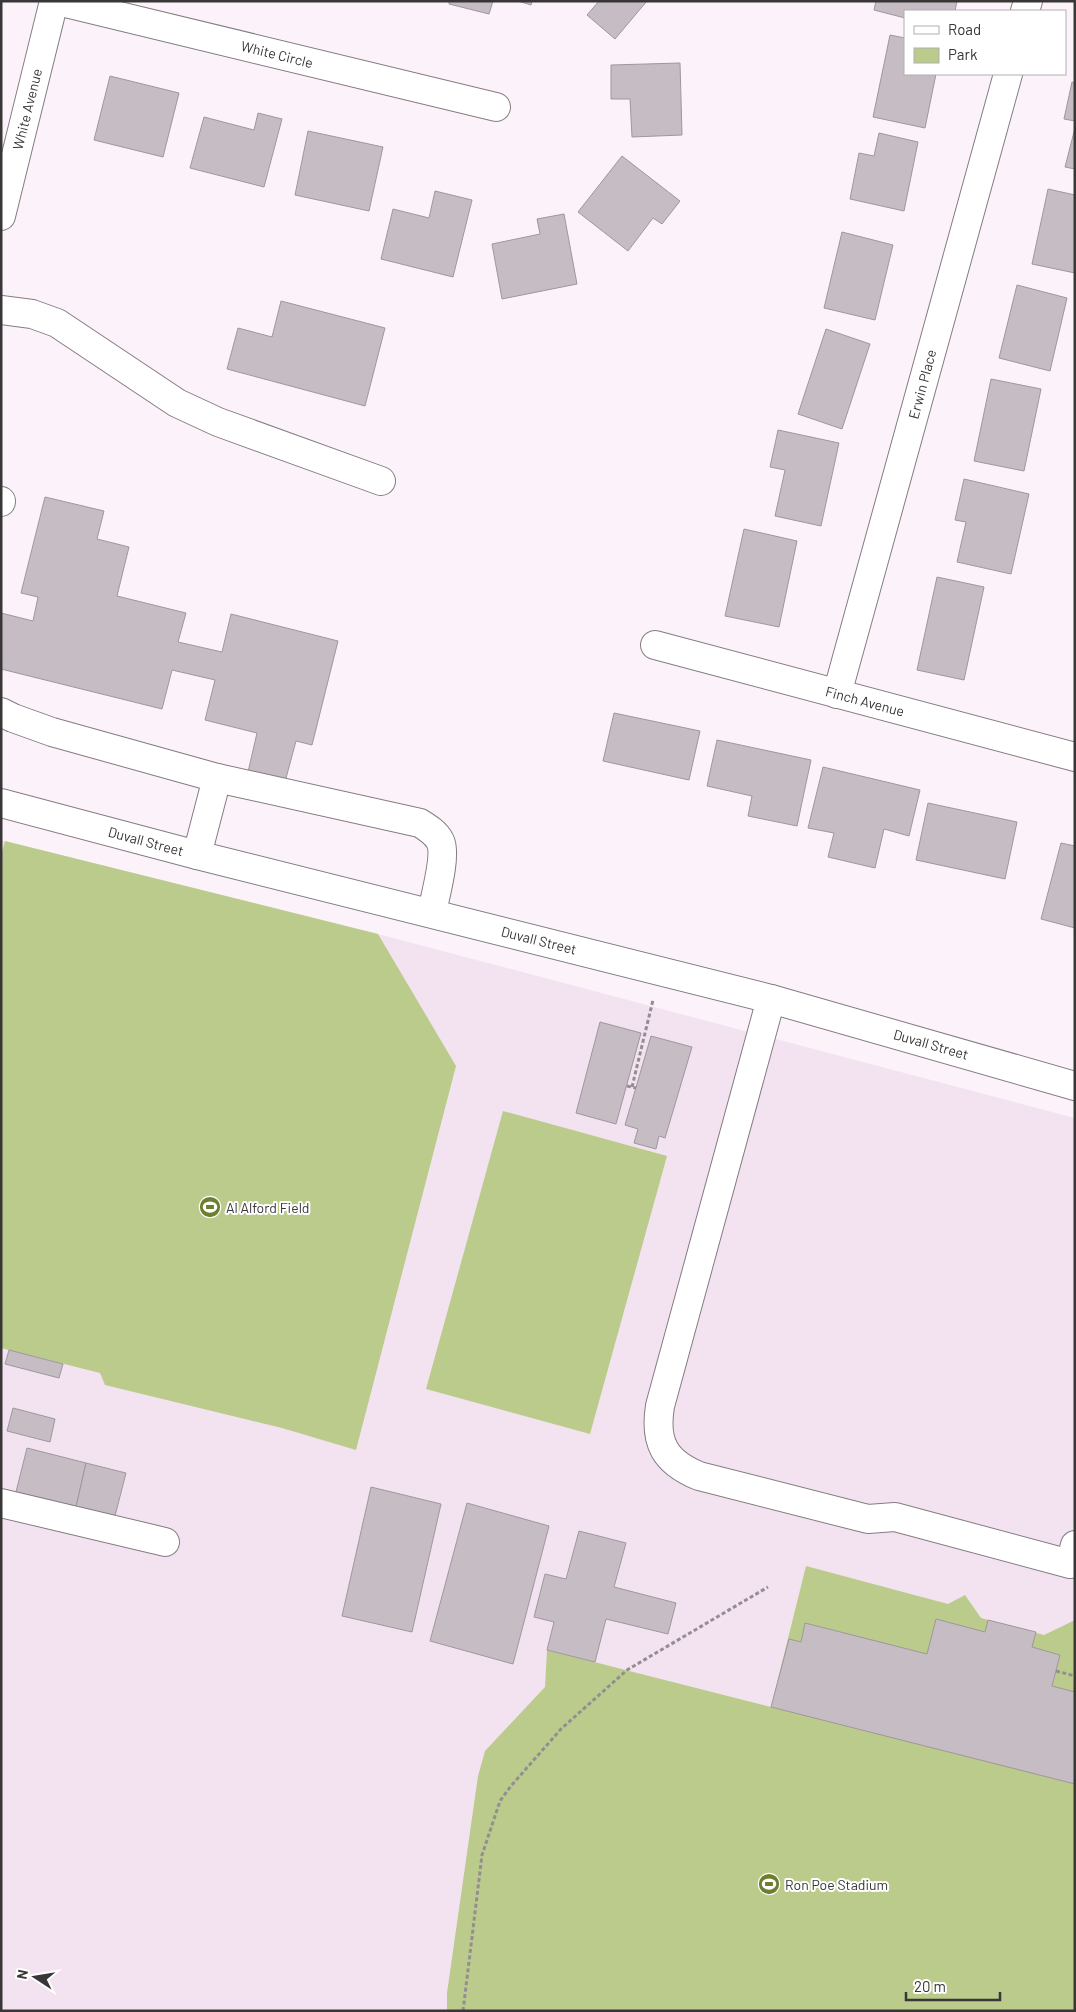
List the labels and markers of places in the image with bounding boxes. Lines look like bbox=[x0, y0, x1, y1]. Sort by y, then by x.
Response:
sports icon: Al Alford Field bbox=[198, 1195, 222, 1219]
place label: Al Alford Field bbox=[226, 1199, 310, 1216]
sports icon: Ron Poe Stadium bbox=[757, 1872, 781, 1896]
place label: Ron Poe Stadium bbox=[785, 1876, 888, 1893]

